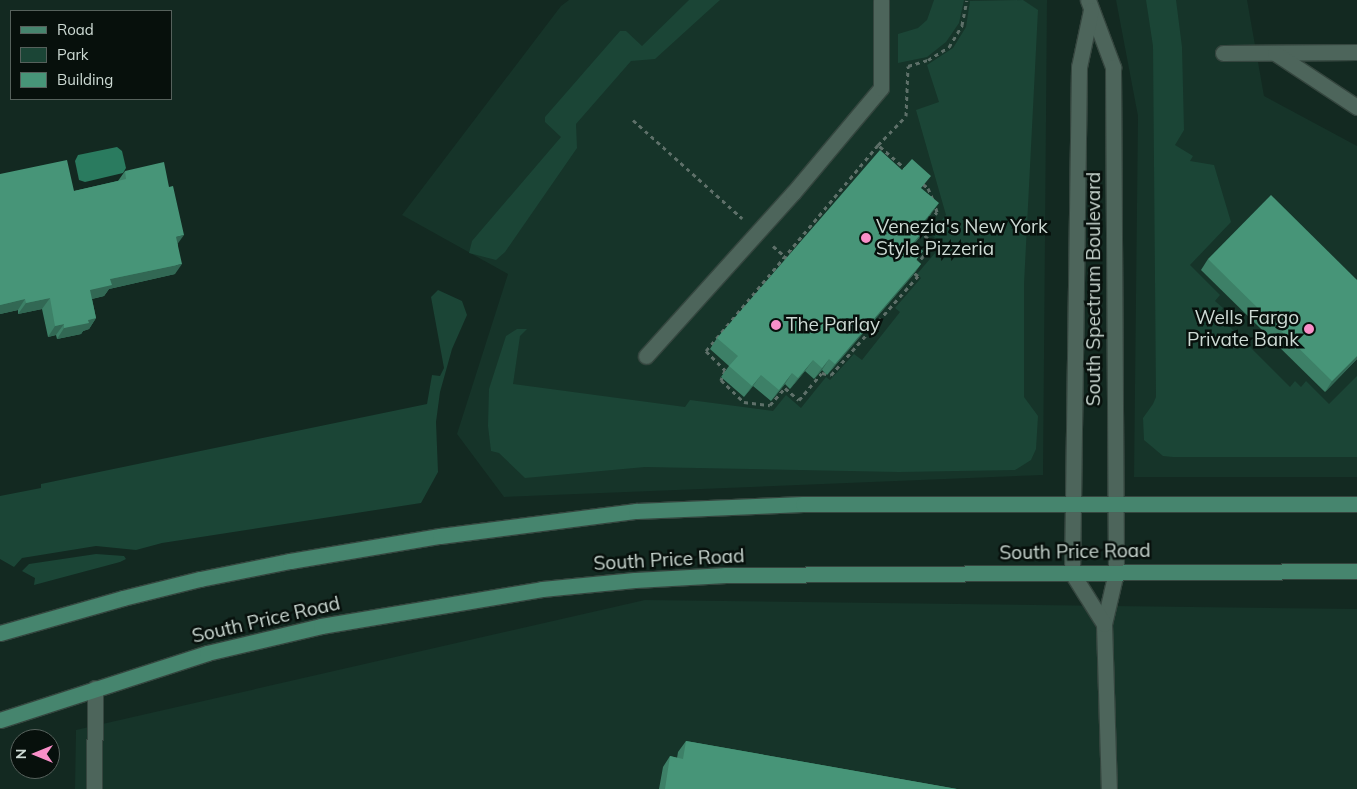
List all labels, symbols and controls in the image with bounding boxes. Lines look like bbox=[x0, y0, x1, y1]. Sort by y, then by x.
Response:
legend bbox=[10, 10, 172, 100]
text: Road bbox=[57, 20, 94, 39]
text: Park bbox=[57, 45, 89, 64]
text: Building bbox=[57, 70, 113, 89]
street label: South Spectrum Boulevard bbox=[1083, 172, 1105, 406]
place label: Venezia's New York Style Pizzeria bbox=[876, 216, 1048, 260]
marker: Venezia's New York Style Pizzeria bbox=[860, 232, 872, 244]
place label: Wells Fargo Private Bank bbox=[1187, 307, 1299, 351]
place label: The Parlay bbox=[786, 314, 880, 336]
marker: The Parlay bbox=[770, 319, 782, 331]
marker: Wells Fargo Private Bank bbox=[1303, 323, 1315, 335]
street label: South Price Road bbox=[999, 539, 1151, 565]
street label: South Price Road bbox=[593, 545, 745, 575]
street label: South Price Road bbox=[190, 592, 342, 648]
north arrow bbox=[10, 729, 60, 779]
text: N bbox=[12, 749, 30, 759]

